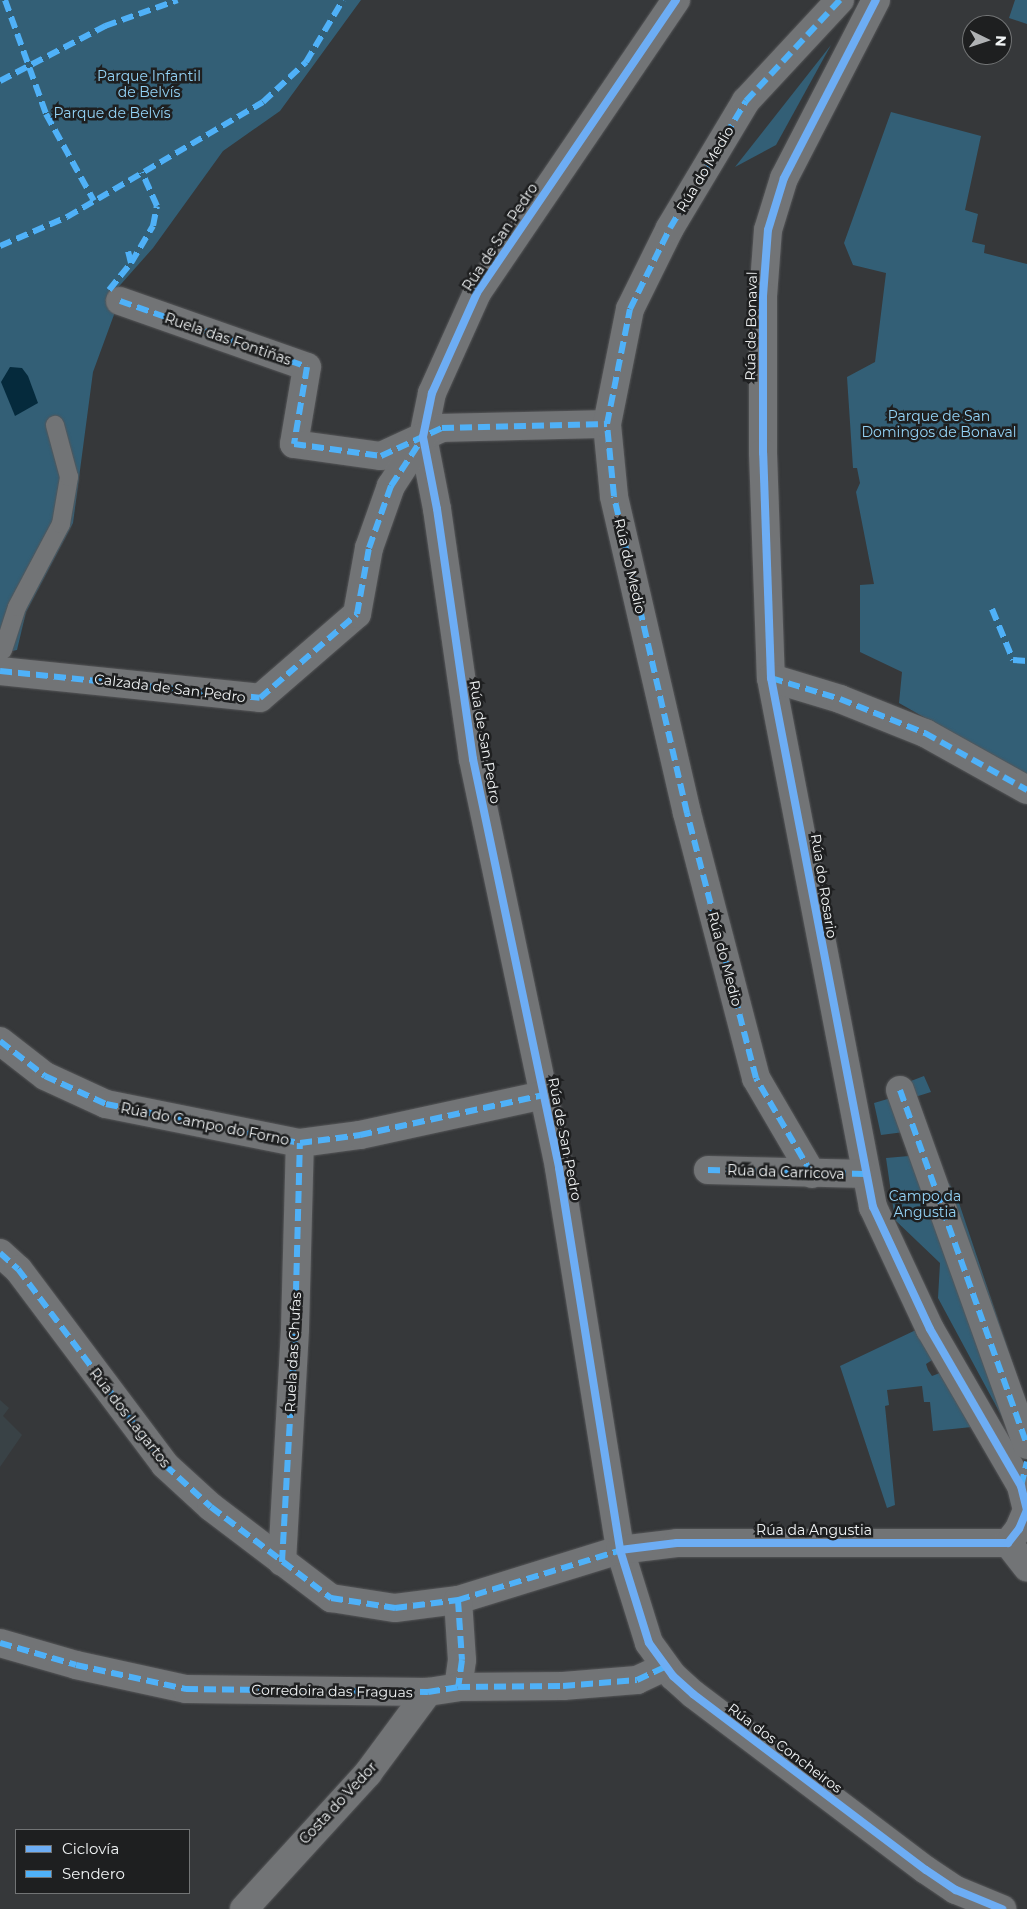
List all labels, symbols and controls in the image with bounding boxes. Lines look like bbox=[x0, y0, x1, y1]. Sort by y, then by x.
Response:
north arrow bbox=[962, 15, 1012, 65]
text: N bbox=[992, 35, 1010, 47]
park label: Parque Infantil de Belvís bbox=[97, 68, 201, 100]
park label: Parque de Belvís bbox=[53, 105, 171, 121]
street label: Rúa do Medio bbox=[673, 123, 737, 215]
street label: Rúa de San Pedro bbox=[459, 180, 541, 294]
street label: Rúa de Bonaval bbox=[742, 271, 760, 381]
street label: Ruela das Fontiñas bbox=[162, 309, 294, 369]
park label: Parque de San Domingos de Bonaval bbox=[861, 408, 1017, 441]
street label: Rúa do Medio bbox=[611, 517, 649, 615]
street label: Calzada de San Pedro bbox=[93, 670, 247, 706]
street label: Rúa de San Pedro bbox=[466, 679, 504, 805]
street label: Rúa do Rosario bbox=[807, 833, 841, 939]
street label: Rúa do Medio bbox=[704, 910, 746, 1008]
street label: Rúa de San Pedro bbox=[545, 1076, 585, 1202]
street label: Rúa do Campo do Forno bbox=[119, 1099, 291, 1149]
street label: Rúa da Carricova bbox=[727, 1162, 845, 1182]
park label: Campo da Angustia bbox=[889, 1188, 961, 1220]
street label: Ruela das Chufas bbox=[281, 1291, 305, 1413]
street label: Rúa dos Lagartos bbox=[86, 1365, 174, 1471]
street label: Rúa da Angustia bbox=[756, 1522, 872, 1538]
street label: Corredoira das Fraguas bbox=[251, 1681, 413, 1701]
street label: Rúa dos Concheiros bbox=[725, 1700, 845, 1796]
street label: Costa do Vedor bbox=[296, 1759, 380, 1847]
legend bbox=[15, 1829, 190, 1894]
text: Ciclovía bbox=[62, 1839, 119, 1858]
text: Sendero bbox=[62, 1864, 125, 1883]

